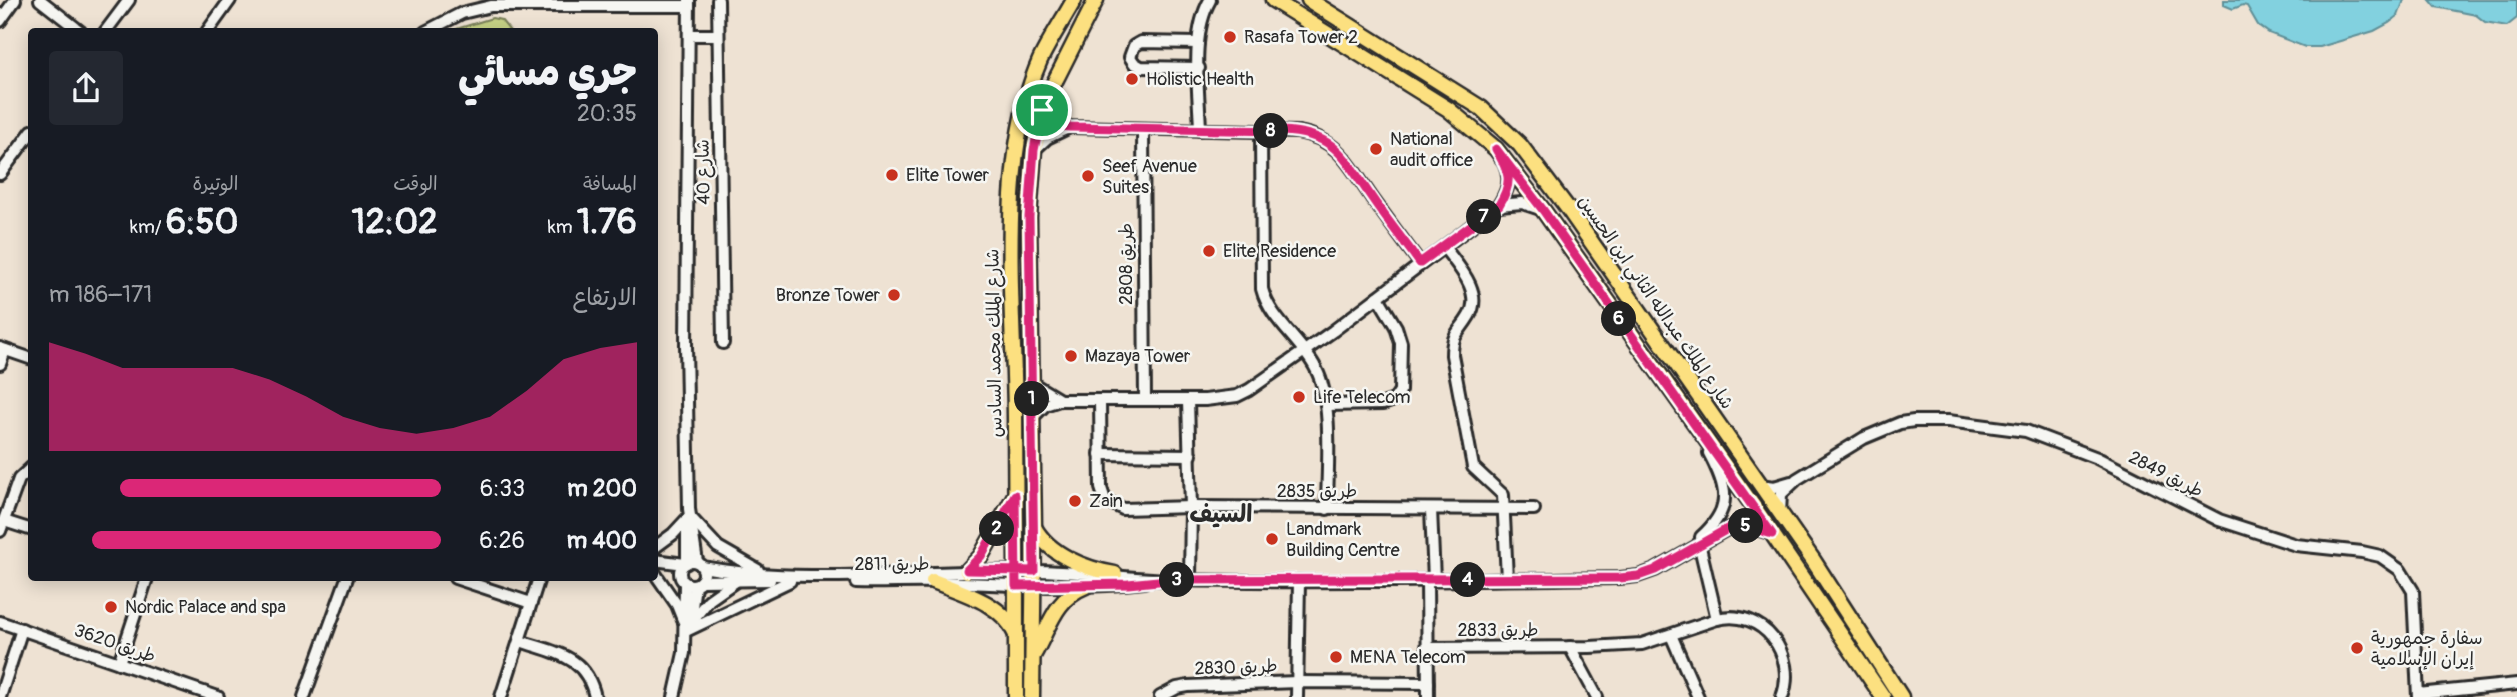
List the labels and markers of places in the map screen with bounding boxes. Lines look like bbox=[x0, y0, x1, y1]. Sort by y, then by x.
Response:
place label: Rasafa Tower 2 bbox=[1244, 26, 1358, 49]
marker: Rasafa Tower 2 bbox=[1222, 29, 1238, 45]
place label: Holistic Health bbox=[1146, 68, 1254, 91]
marker: Holistic Health bbox=[1124, 71, 1140, 87]
pin bbox=[1012, 80, 1072, 140]
pin: 8 bbox=[1254, 114, 1288, 148]
place label: National audit office bbox=[1390, 128, 1473, 172]
marker: National audit office bbox=[1368, 141, 1384, 157]
place label: Seef Avenue Suites bbox=[1102, 155, 1197, 199]
place label: Elite Tower bbox=[906, 164, 990, 187]
marker: Elite Tower bbox=[884, 167, 900, 183]
marker: Seef Avenue Suites bbox=[1080, 168, 1096, 184]
pin: 7 bbox=[1466, 200, 1502, 234]
place label: Elite Residence bbox=[1223, 240, 1336, 263]
marker: Elite Residence bbox=[1201, 243, 1217, 259]
place label: Bronze Tower bbox=[776, 284, 881, 307]
marker: Bronze Tower bbox=[886, 287, 902, 303]
pin: 6 bbox=[1602, 302, 1636, 336]
place label: Mazaya Tower bbox=[1085, 345, 1191, 368]
marker: Mazaya Tower bbox=[1063, 348, 1079, 364]
pin: 1 bbox=[1014, 382, 1050, 416]
place label: Life Telecom bbox=[1313, 386, 1411, 409]
marker: Life Telecom bbox=[1291, 389, 1307, 405]
place label: Zain bbox=[1089, 490, 1123, 513]
marker: Zain bbox=[1067, 493, 1083, 509]
pin: 5 bbox=[1728, 508, 1764, 544]
pin: 2 bbox=[979, 512, 1014, 546]
place label: Landmark Building Centre bbox=[1286, 518, 1400, 562]
marker: Landmark Building Centre bbox=[1264, 531, 1280, 547]
pin: 3 bbox=[1160, 562, 1194, 598]
pin: 4 bbox=[1450, 562, 1486, 598]
place label: Nordic Palace and spa bbox=[125, 596, 286, 619]
marker: Nordic Palace and spa bbox=[103, 599, 119, 615]
place label: سفارة جمهورية إيران الإسلامية bbox=[2371, 627, 2483, 671]
marker: سفارة جمهورية إيران الإسلامية bbox=[2349, 640, 2365, 656]
place label: MENA Telecom bbox=[1350, 646, 1466, 669]
marker: MENA Telecom bbox=[1328, 649, 1344, 665]

